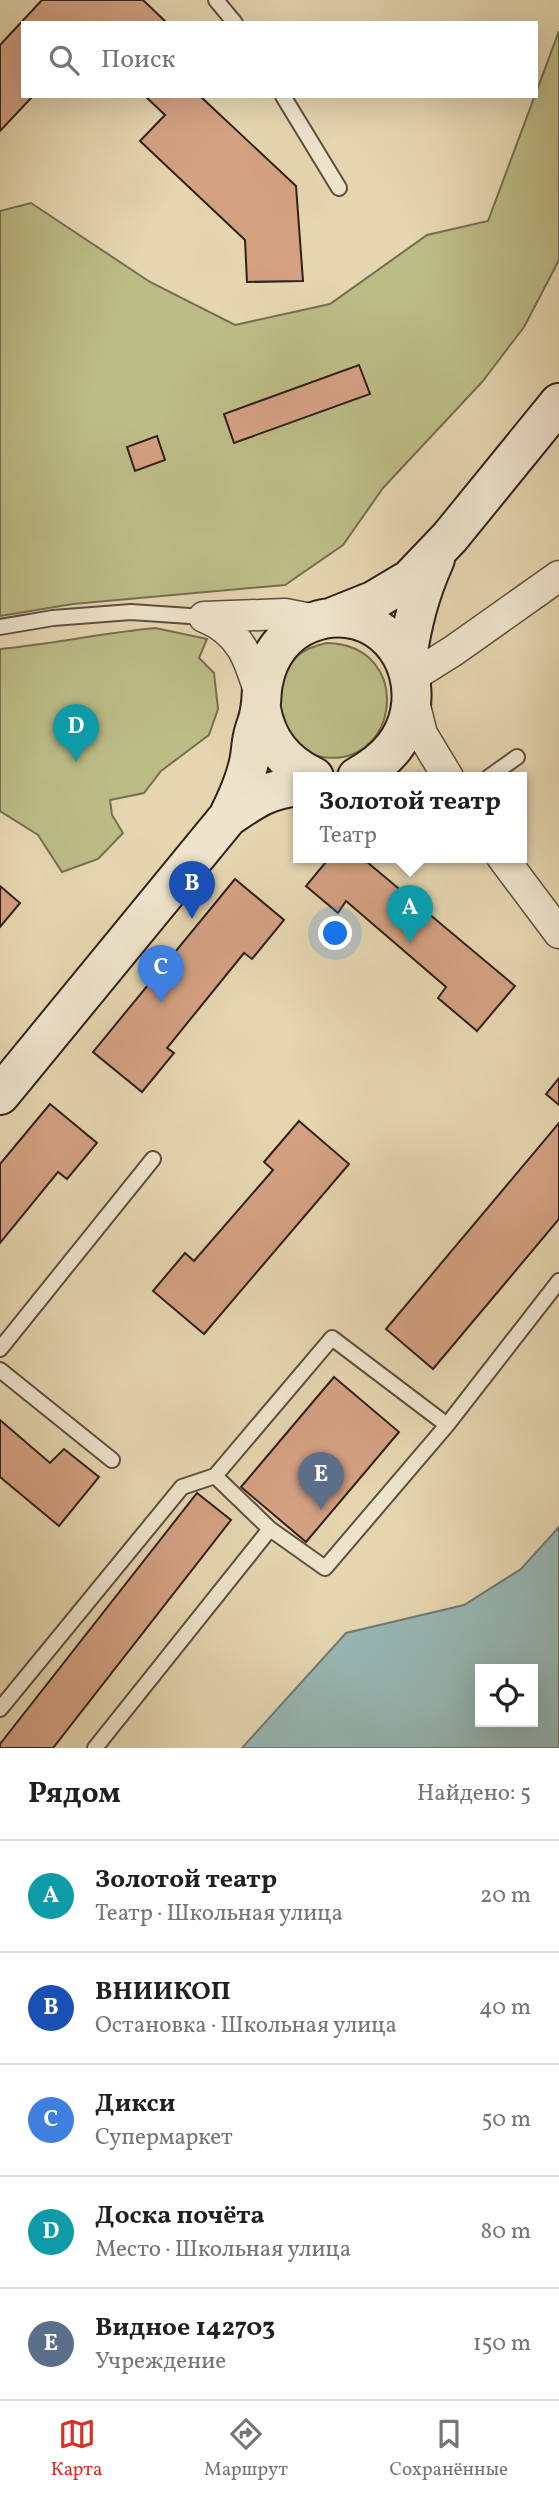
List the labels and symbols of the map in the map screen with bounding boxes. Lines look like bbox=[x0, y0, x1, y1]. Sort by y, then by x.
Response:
pin: D bbox=[53, 704, 99, 762]
pin: B bbox=[169, 861, 215, 919]
pin: A bbox=[387, 885, 433, 943]
your location bbox=[318, 916, 352, 950]
pin: C bbox=[138, 945, 184, 1003]
pin: E bbox=[298, 1452, 344, 1510]

